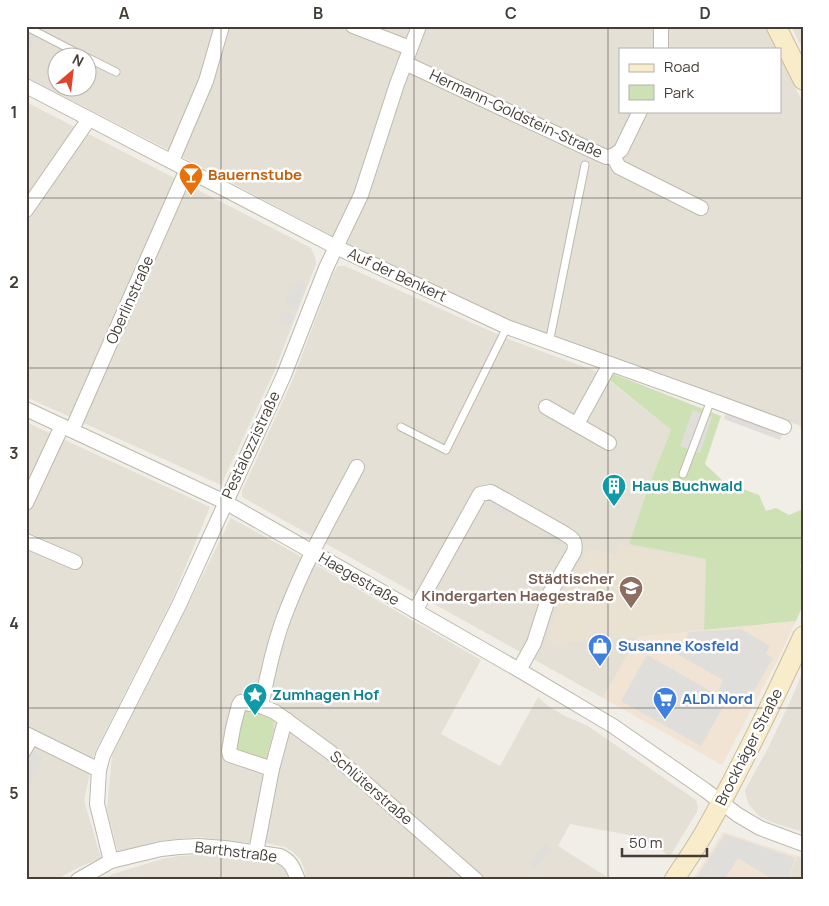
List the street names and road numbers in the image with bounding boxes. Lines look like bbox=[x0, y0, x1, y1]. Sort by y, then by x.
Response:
street label: Hermann-Goldstein-Straße bbox=[426, 64, 606, 163]
street label: Auf der Benkert bbox=[344, 242, 450, 307]
street label: Oberlinstraße bbox=[101, 252, 159, 347]
street label: Pestalozzistraße bbox=[216, 387, 285, 502]
street label: Haegestraße bbox=[315, 547, 404, 610]
street label: Brockhäger Straße bbox=[710, 684, 787, 809]
street label: Schlüterstraße bbox=[325, 746, 417, 830]
street label: Barthstraße bbox=[194, 836, 279, 867]

